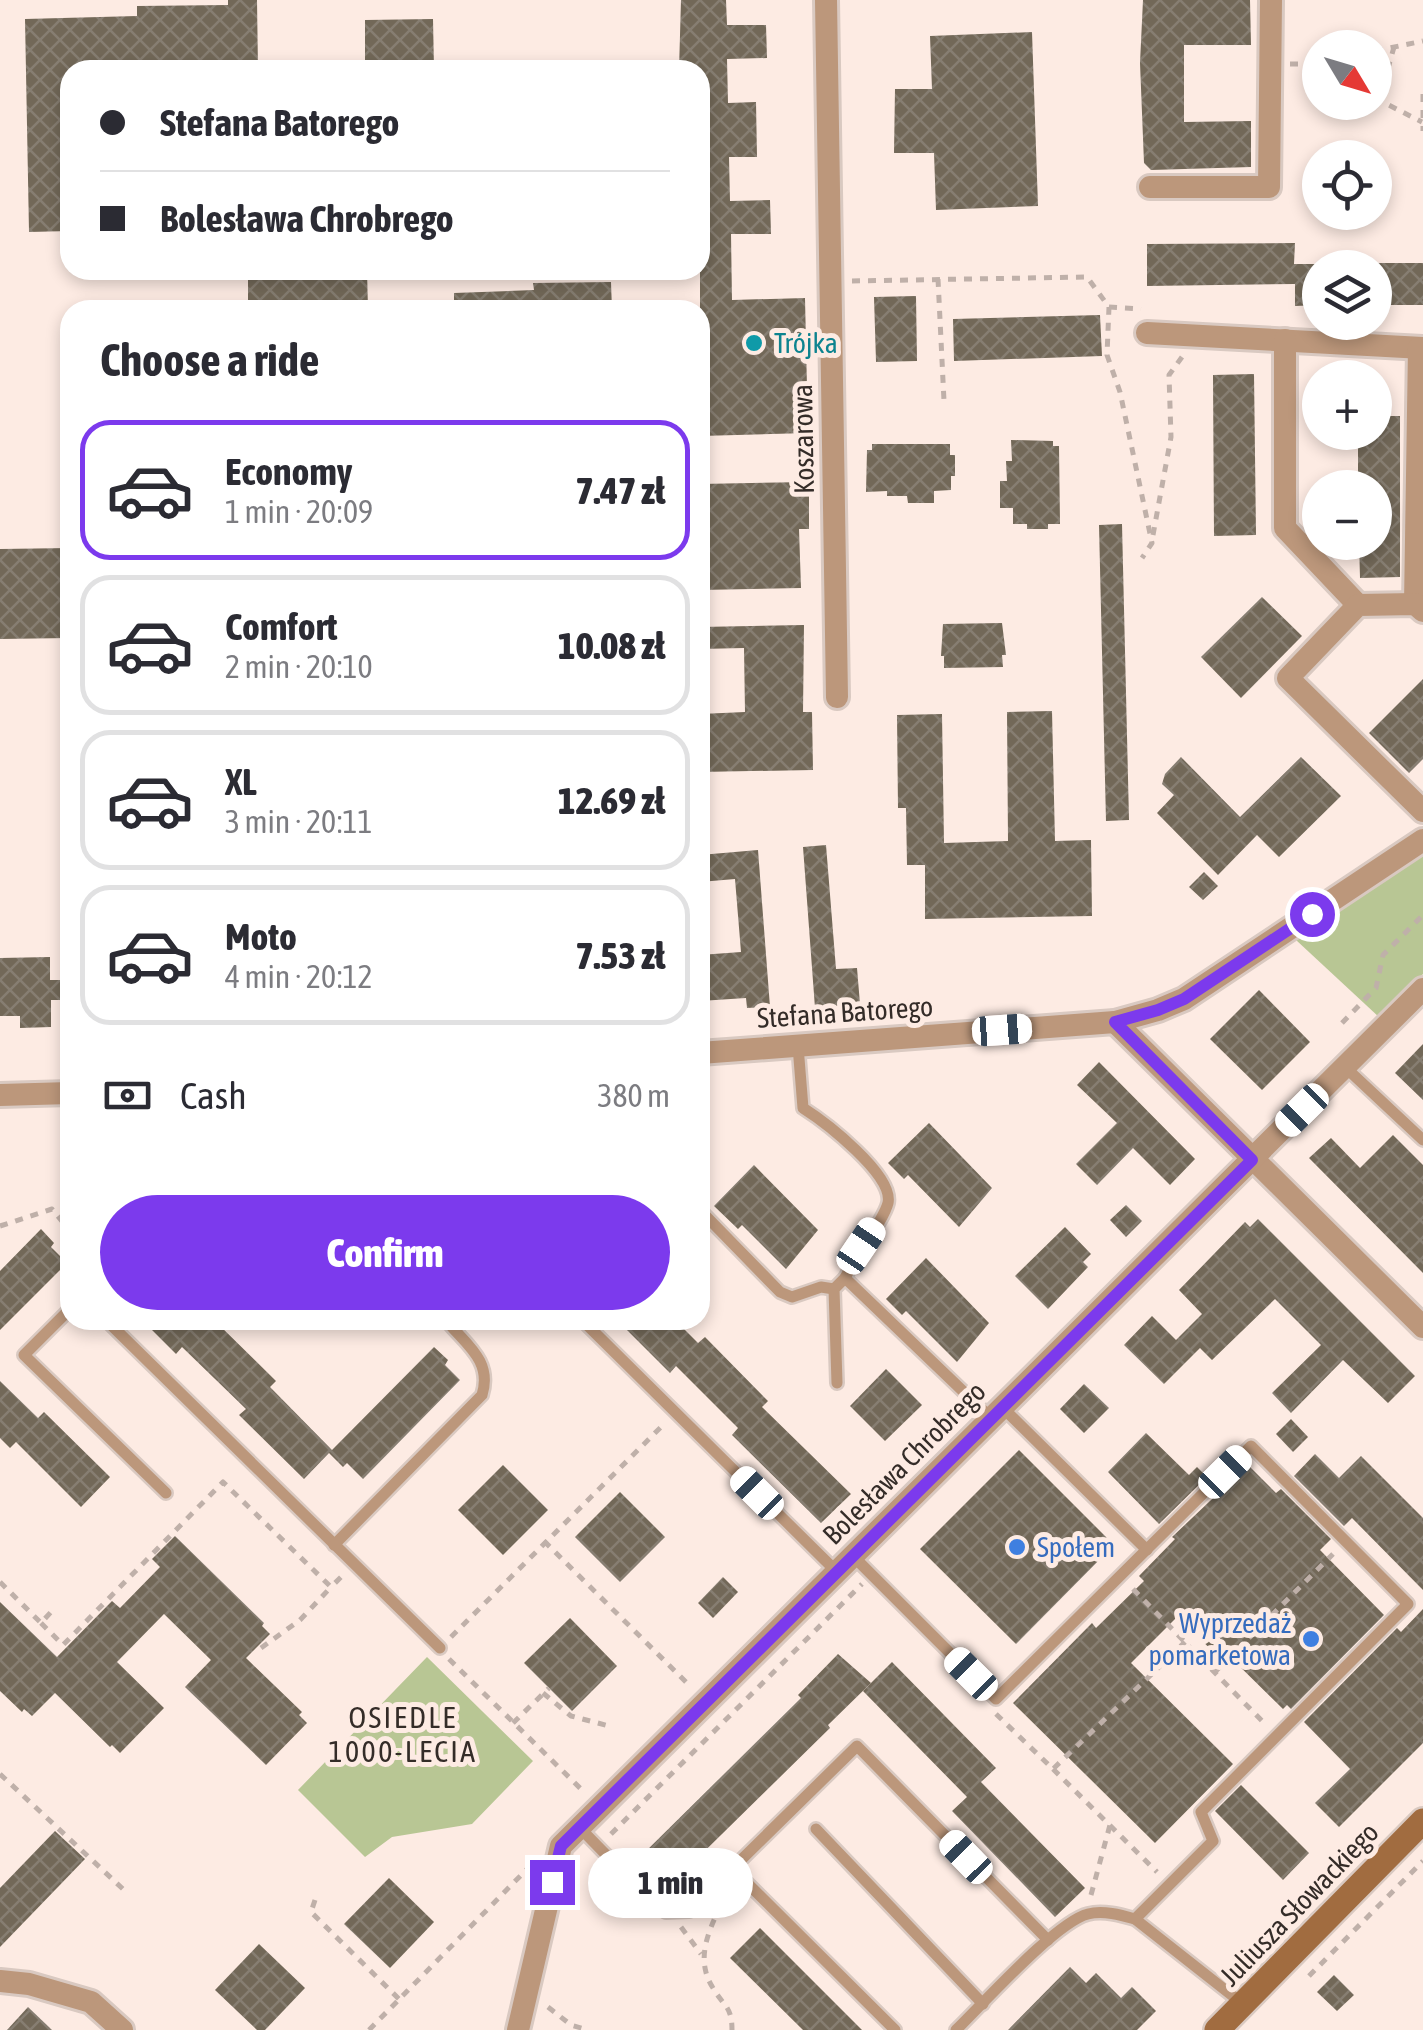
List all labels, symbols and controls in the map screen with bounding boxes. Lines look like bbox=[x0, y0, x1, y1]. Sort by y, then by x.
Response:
north arrow bbox=[1302, 30, 1392, 120]
map controls bbox=[1302, 30, 1392, 560]
text: Stefana Batorego bbox=[160, 101, 399, 144]
button: locate bbox=[1302, 140, 1392, 230]
text: Bolesława Chrobrego bbox=[160, 197, 454, 240]
button: layers bbox=[1302, 250, 1392, 340]
place label: Trójka bbox=[774, 327, 838, 359]
marker: Trójka bbox=[743, 332, 765, 354]
text: Choose a ride bbox=[100, 334, 319, 386]
button: + bbox=[1302, 360, 1392, 450]
street label: Koszarowa bbox=[786, 384, 820, 494]
icon: car bbox=[105, 445, 195, 535]
text: Economy bbox=[225, 450, 352, 493]
text: 7.47 zł bbox=[576, 469, 665, 512]
button: − bbox=[1302, 470, 1392, 560]
text: 1 min · 20:09 bbox=[225, 493, 373, 530]
icon: car bbox=[105, 600, 195, 690]
text: Comfort bbox=[225, 605, 337, 648]
text: 10.08 zł bbox=[558, 624, 665, 667]
text: 2 min · 20:10 bbox=[225, 648, 372, 685]
icon: car bbox=[105, 755, 195, 845]
text: XL bbox=[225, 760, 257, 803]
text: 12.69 zł bbox=[558, 779, 665, 822]
text: 3 min · 20:11 bbox=[225, 803, 372, 840]
route start bbox=[1290, 892, 1335, 937]
icon: car bbox=[105, 910, 195, 1000]
text: Moto bbox=[225, 915, 297, 958]
text: 7.53 zł bbox=[576, 934, 665, 977]
text: 4 min · 20:12 bbox=[225, 958, 372, 995]
street label: Stefana Batorego bbox=[756, 990, 934, 1034]
car bbox=[971, 1013, 1033, 1047]
icon: cash bbox=[100, 1068, 155, 1123]
text: Cash bbox=[180, 1074, 247, 1117]
text: 380 m bbox=[597, 1077, 670, 1114]
car bbox=[1270, 1078, 1334, 1142]
button: Confirm bbox=[100, 1195, 670, 1310]
car bbox=[832, 1213, 890, 1279]
street label: Bolesława Chrobrego bbox=[816, 1375, 992, 1551]
car bbox=[1193, 1440, 1257, 1504]
car bbox=[725, 1461, 789, 1525]
place label: Społem bbox=[1037, 1531, 1115, 1563]
marker: Społem bbox=[1006, 1536, 1028, 1558]
place label: Wyprzedaż pomarketowa bbox=[1149, 1607, 1291, 1671]
marker: Wyprzedaż pomarketowa bbox=[1300, 1628, 1322, 1650]
car bbox=[939, 1642, 1003, 1706]
district label: OSIEDLE 1000-LECIA bbox=[328, 1700, 478, 1768]
street label: Juliusza Słowackiego bbox=[1213, 1816, 1385, 1992]
car bbox=[934, 1825, 998, 1889]
callout: 1 min bbox=[587, 1847, 752, 1917]
route end bbox=[530, 1860, 575, 1905]
text: 1 min bbox=[638, 1864, 703, 1901]

